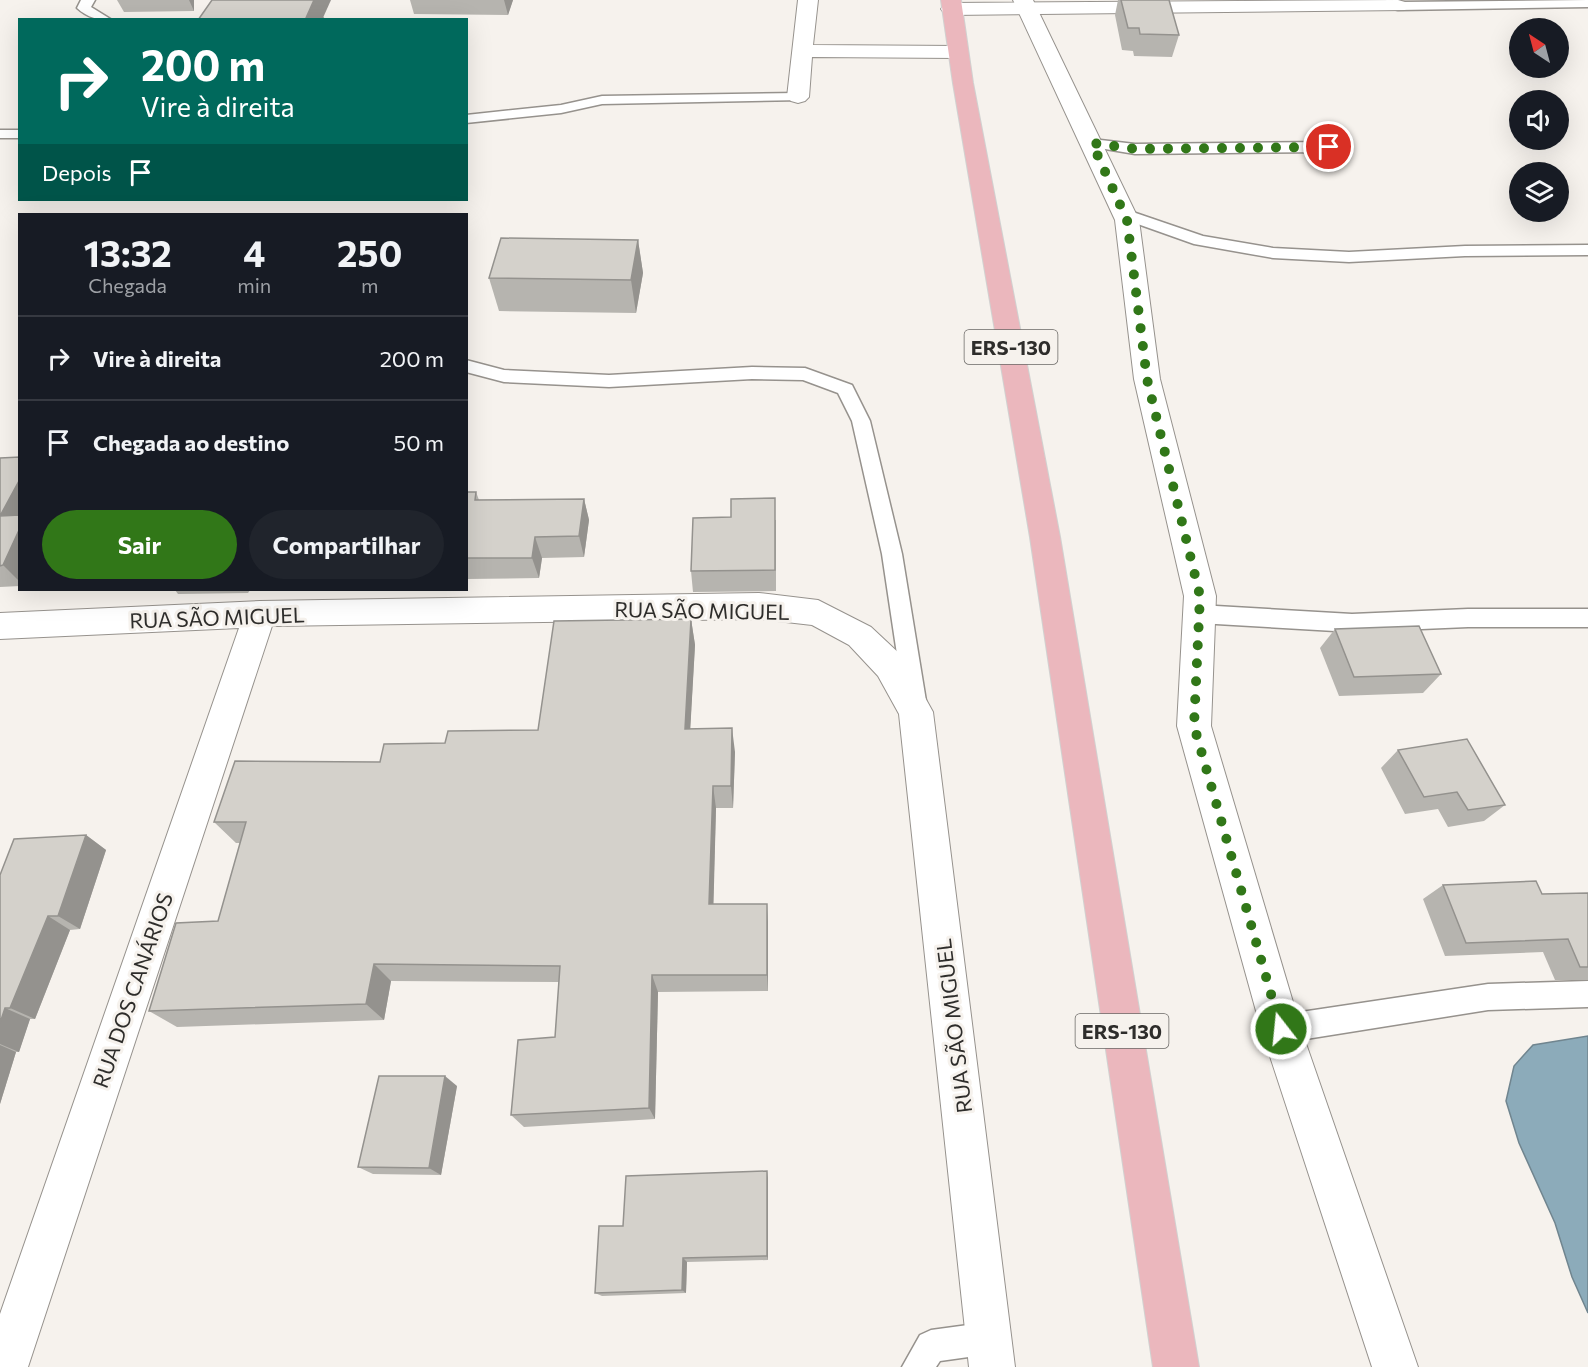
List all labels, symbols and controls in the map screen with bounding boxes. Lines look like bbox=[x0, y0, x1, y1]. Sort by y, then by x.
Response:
north arrow bbox=[1509, 18, 1569, 78]
map controls bbox=[1509, 18, 1569, 222]
text: 200 m bbox=[141, 38, 265, 90]
icon: right bbox=[42, 42, 120, 120]
text: Vire à direita bbox=[141, 90, 295, 123]
button: sound bbox=[1509, 90, 1569, 150]
pin bbox=[1303, 121, 1354, 172]
icon: arrive bbox=[1312, 130, 1345, 163]
icon: arrive bbox=[124, 156, 157, 189]
text: Depois bbox=[42, 159, 112, 186]
button: layers bbox=[1509, 162, 1569, 222]
text: 13:32 bbox=[84, 230, 172, 274]
text: 4 bbox=[243, 230, 265, 274]
text: 250 bbox=[337, 230, 402, 274]
text: Chegada bbox=[88, 273, 167, 297]
text: min bbox=[237, 273, 271, 297]
text: m bbox=[361, 273, 378, 297]
road number: ERS-130 bbox=[964, 330, 1058, 364]
icon: right bbox=[42, 342, 75, 375]
text: Vire à direita bbox=[93, 345, 221, 372]
text: 200 m bbox=[380, 345, 444, 372]
icon: arrive bbox=[42, 426, 75, 459]
text: Chegada ao destino bbox=[93, 429, 289, 456]
text: 50 m bbox=[394, 429, 444, 456]
button: Sair bbox=[42, 510, 237, 579]
button: Compartilhar bbox=[249, 510, 444, 579]
street label: RUA SÃO MIGUEL bbox=[614, 596, 790, 624]
street label: RUA SÃO MIGUEL bbox=[129, 601, 305, 633]
street label: RUA DOS CANÁRIOS bbox=[87, 889, 177, 1091]
street label: RUA SÃO MIGUEL bbox=[930, 937, 976, 1115]
position arrow bbox=[1249, 997, 1313, 1061]
road number: ERS-130 bbox=[1076, 1014, 1168, 1048]

